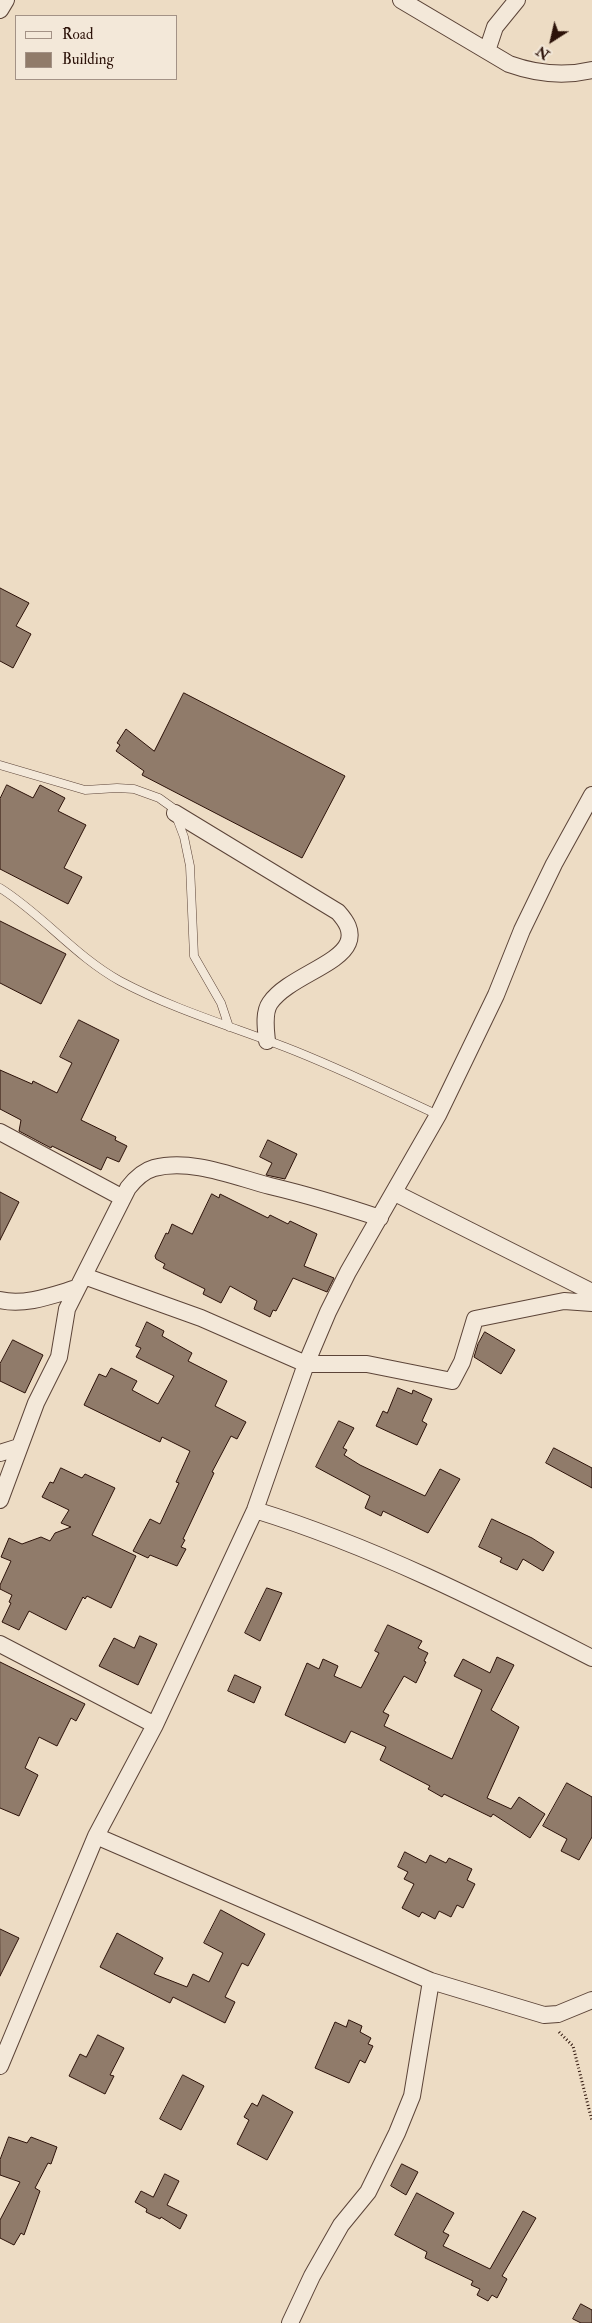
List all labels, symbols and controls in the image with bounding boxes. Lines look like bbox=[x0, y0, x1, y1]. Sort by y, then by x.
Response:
legend bbox=[15, 15, 178, 80]
north arrow bbox=[527, 15, 577, 65]
text: Road bbox=[62, 25, 93, 44]
text: N bbox=[533, 42, 553, 63]
text: Building bbox=[62, 50, 114, 69]

